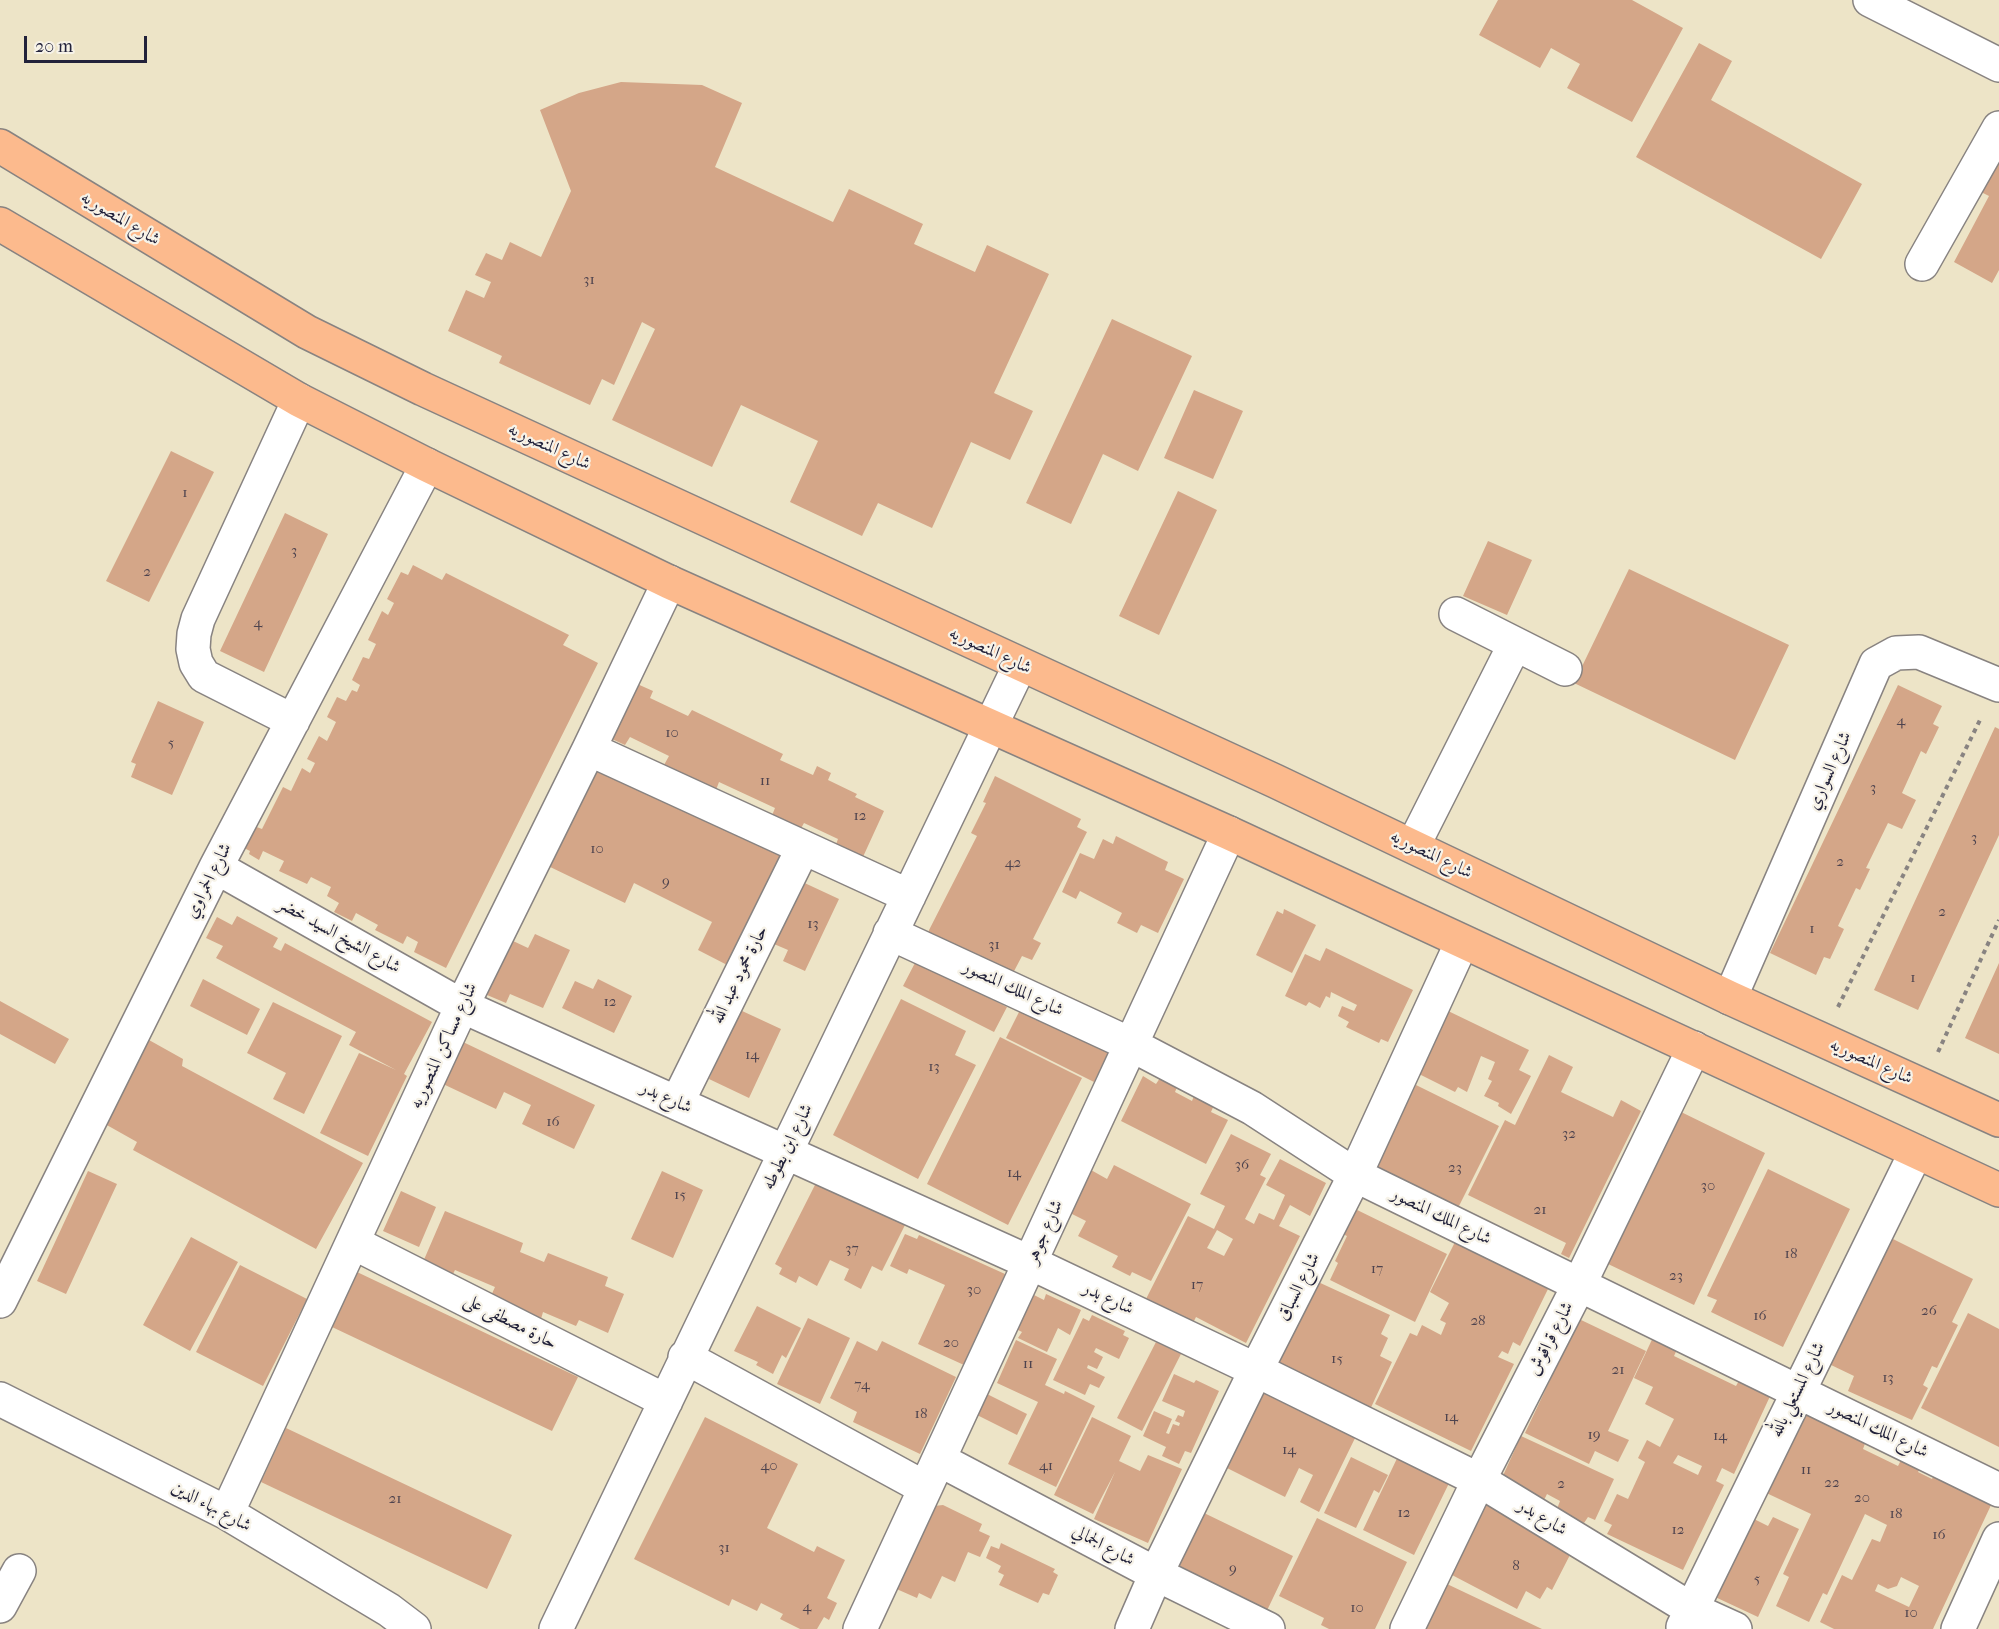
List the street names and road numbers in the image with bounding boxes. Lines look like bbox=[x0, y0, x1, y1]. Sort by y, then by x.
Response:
street label: شارع المنصوريه bbox=[76, 187, 164, 251]
street label: شارع المنصوريه bbox=[504, 418, 594, 476]
street label: شارع المنصوريه bbox=[945, 622, 1035, 680]
street label: شارع السواري bbox=[1803, 728, 1857, 814]
street label: شارع المنصوريه bbox=[1386, 826, 1476, 884]
street label: شارع الحمراوي bbox=[181, 840, 237, 922]
street label: شارع الشيخ السيد خضر bbox=[274, 893, 404, 979]
street label: حارة محمود عبد الله bbox=[707, 922, 773, 1028]
street label: شارع الملك المنصور bbox=[959, 956, 1067, 1022]
street label: شارع مساكن المنصوريه bbox=[405, 979, 483, 1113]
street label: شارع المنصوريه bbox=[1826, 1034, 1916, 1090]
street label: شارع بدر bbox=[637, 1077, 695, 1119]
street label: شارع ابن بطوطه bbox=[758, 1101, 818, 1193]
street label: شارع الملك المنصور bbox=[1387, 1183, 1495, 1251]
street label: شارع جوهر bbox=[1021, 1197, 1069, 1267]
street label: شارع السباق bbox=[1273, 1249, 1325, 1325]
street label: شارع بدر bbox=[1079, 1278, 1137, 1320]
street label: حارة مصطفى على bbox=[460, 1289, 560, 1355]
street label: شارع قراقوش bbox=[1523, 1299, 1579, 1379]
street label: شارع المستعلي بالله bbox=[1766, 1339, 1830, 1441]
street label: شارع الملك المنصور bbox=[1824, 1396, 1932, 1464]
street label: شارع بهاء الدين bbox=[167, 1477, 255, 1537]
street label: شارع بدر bbox=[1513, 1495, 1571, 1541]
street label: شارع الجمالي bbox=[1068, 1521, 1138, 1571]

